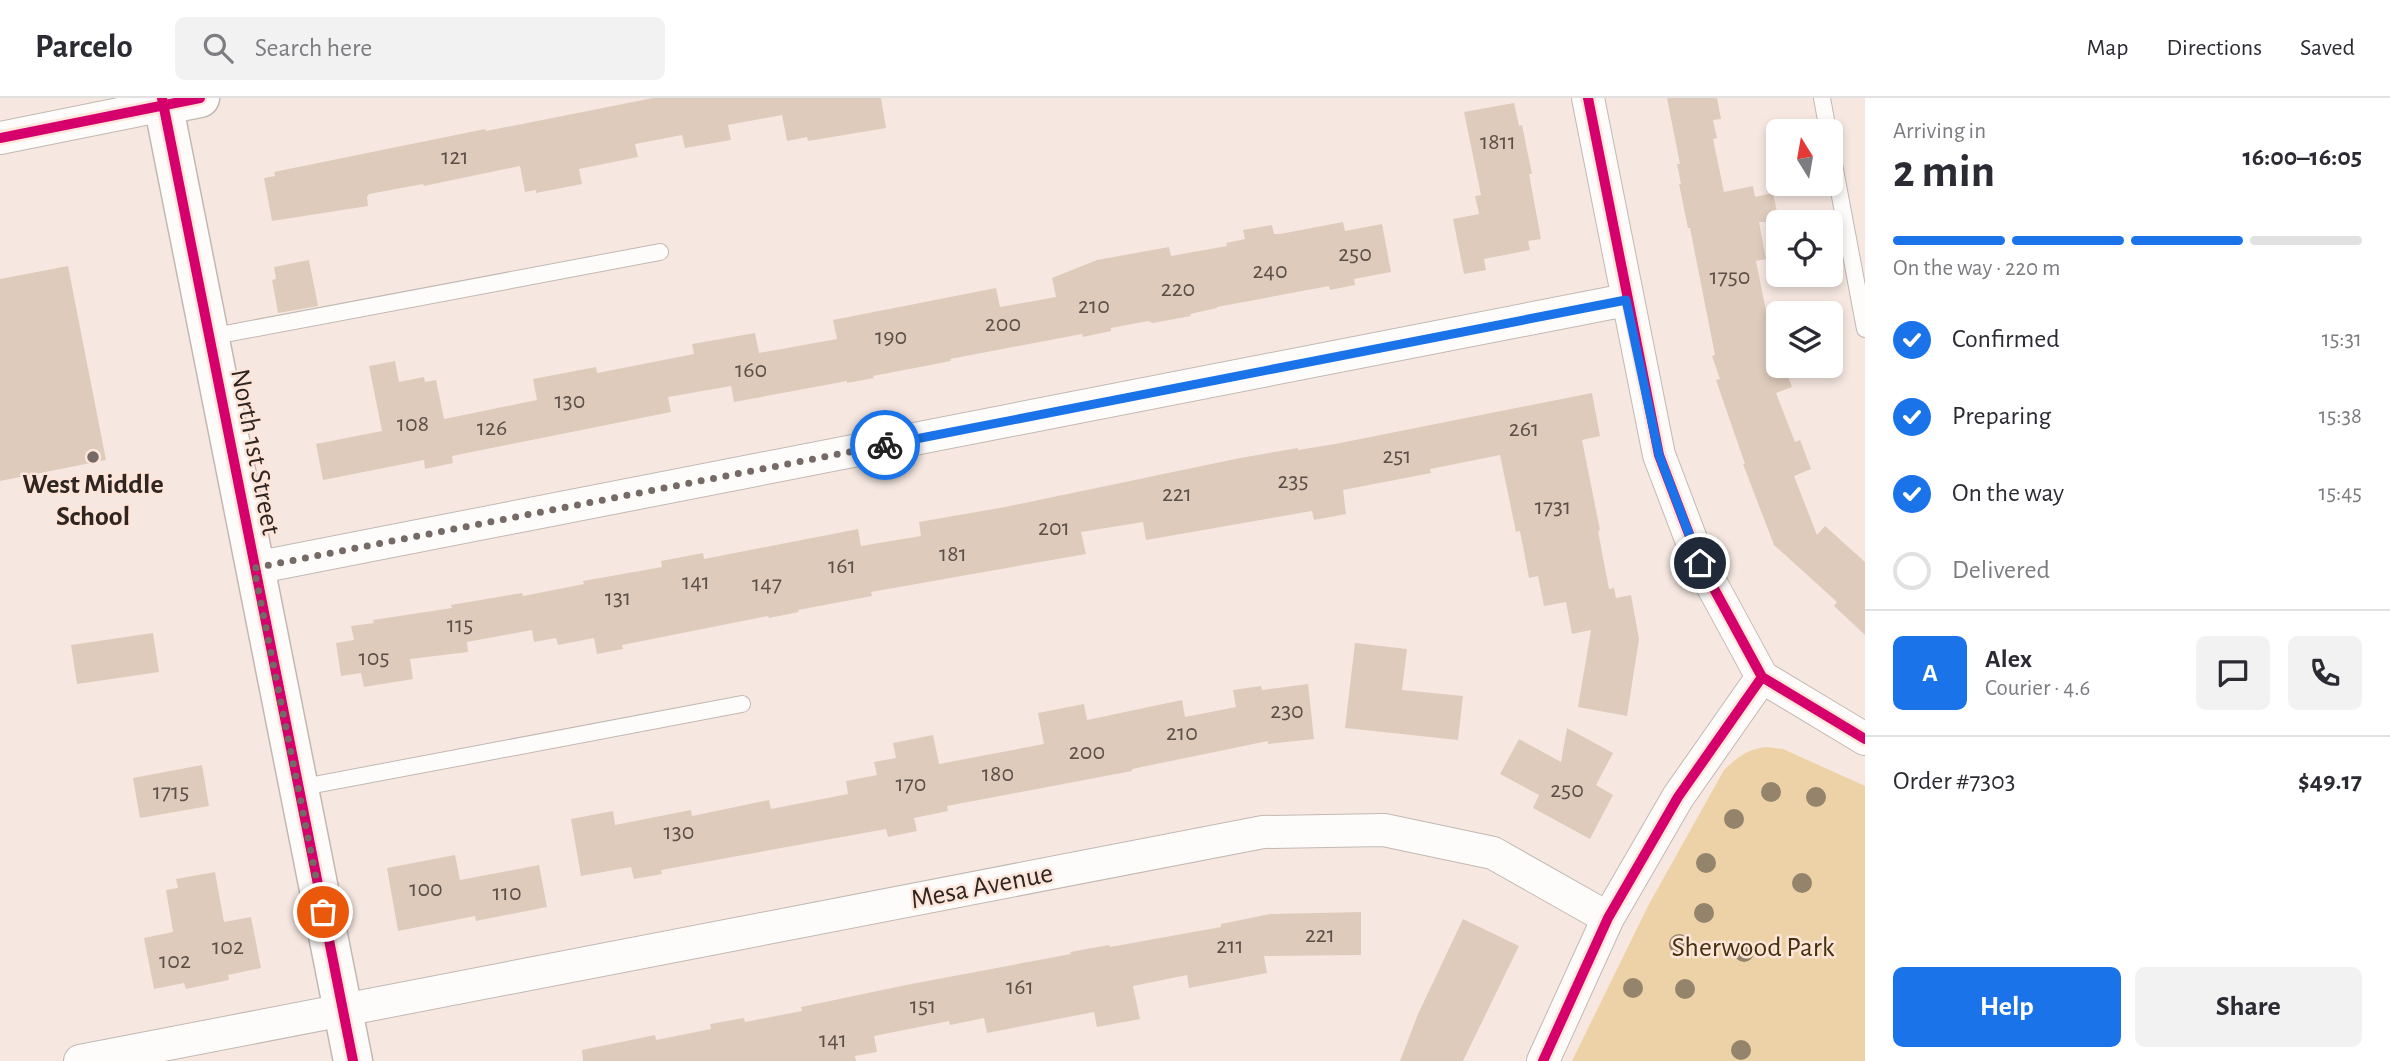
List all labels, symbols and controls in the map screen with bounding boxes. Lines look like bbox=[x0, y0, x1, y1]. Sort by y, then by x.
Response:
search box bbox=[175, 17, 665, 80]
icon: search bbox=[199, 29, 237, 67]
text: Parcelo bbox=[35, 31, 133, 64]
text: Search here bbox=[255, 35, 372, 61]
text: Map bbox=[2086, 36, 2128, 60]
text: Directions bbox=[2166, 36, 2262, 60]
text: Saved bbox=[2300, 36, 2355, 60]
north arrow bbox=[1766, 119, 1843, 196]
map controls bbox=[1766, 119, 1843, 378]
text: Arriving in bbox=[1893, 120, 1986, 143]
house number: 1811 bbox=[1480, 130, 1516, 154]
text: 16:00–16:05 bbox=[2242, 144, 2362, 170]
house number: 121 bbox=[441, 145, 469, 169]
text: 2 min bbox=[1893, 149, 1995, 195]
button: locate bbox=[1766, 210, 1843, 287]
house number: 250 bbox=[1338, 242, 1372, 266]
text: On the way · 220 m bbox=[1893, 257, 2060, 280]
house number: 240 bbox=[1252, 259, 1288, 283]
house number: 1750 bbox=[1710, 265, 1750, 289]
house number: 220 bbox=[1161, 277, 1195, 301]
house number: 210 bbox=[1078, 294, 1110, 318]
button: layers bbox=[1766, 301, 1843, 378]
house number: 200 bbox=[985, 312, 1021, 336]
icon: check bbox=[1893, 321, 1931, 359]
house number: 190 bbox=[875, 325, 907, 349]
text: Confirmed bbox=[1952, 326, 2060, 352]
text: 15:31 bbox=[2322, 328, 2362, 351]
house number: 160 bbox=[735, 358, 767, 382]
street label: North 1st Street bbox=[225, 367, 285, 538]
house number: 130 bbox=[555, 389, 585, 413]
icon: check bbox=[1893, 398, 1931, 436]
text: Preparing bbox=[1952, 403, 2051, 429]
text: 15:38 bbox=[2319, 405, 2362, 428]
courier bbox=[850, 410, 920, 480]
house number: 108 bbox=[397, 412, 429, 436]
house number: 126 bbox=[477, 416, 507, 440]
house number: 261 bbox=[1509, 417, 1539, 441]
icon: bike bbox=[866, 426, 904, 464]
house number: 251 bbox=[1382, 444, 1412, 468]
marker: West Middle School bbox=[85, 449, 101, 465]
house number: 235 bbox=[1278, 469, 1308, 493]
place label: West Middle School bbox=[22, 471, 164, 531]
icon: check bbox=[1893, 475, 1931, 513]
text: On the way bbox=[1952, 480, 2064, 506]
house number: 221 bbox=[1162, 482, 1192, 506]
text: 15:45 bbox=[2319, 482, 2362, 505]
house number: 1731 bbox=[1535, 495, 1571, 519]
house number: 201 bbox=[1038, 516, 1070, 540]
pin bbox=[1670, 533, 1730, 593]
house number: 181 bbox=[939, 542, 967, 566]
icon: home bbox=[1681, 544, 1719, 582]
house number: 161 bbox=[828, 554, 856, 578]
text: Delivered bbox=[1952, 557, 2050, 583]
house number: 141 bbox=[682, 570, 710, 594]
house number: 147 bbox=[752, 572, 782, 596]
house number: 131 bbox=[605, 586, 631, 610]
house number: 115 bbox=[447, 613, 473, 637]
button: chat bbox=[2196, 636, 2270, 710]
button: phone bbox=[2288, 636, 2362, 710]
house number: 105 bbox=[359, 646, 389, 670]
text: Alex bbox=[1985, 646, 2032, 672]
text: A bbox=[1922, 660, 1938, 686]
text: Courier · 4.6 bbox=[1985, 677, 2090, 700]
house number: 230 bbox=[1270, 699, 1304, 723]
house number: 210 bbox=[1166, 721, 1198, 745]
house number: 200 bbox=[1069, 740, 1105, 764]
house number: 180 bbox=[982, 762, 1014, 786]
text: Order #7303 bbox=[1893, 768, 2015, 794]
text: $49.17 bbox=[2298, 768, 2362, 794]
house number: 170 bbox=[896, 772, 926, 796]
house number: 250 bbox=[1550, 778, 1584, 802]
house number: 1715 bbox=[153, 780, 189, 804]
house number: 130 bbox=[664, 820, 694, 844]
street label: Mesa Avenue bbox=[909, 860, 1055, 914]
house number: 100 bbox=[409, 877, 443, 901]
house number: 110 bbox=[492, 881, 522, 905]
pin bbox=[293, 882, 353, 942]
icon: bag bbox=[304, 893, 342, 931]
house number: 221 bbox=[1305, 923, 1335, 947]
house number: 211 bbox=[1216, 934, 1244, 958]
park label: Sherwood Park bbox=[1671, 934, 1835, 962]
house number: 102 bbox=[212, 935, 244, 959]
house number: 102 bbox=[159, 949, 191, 973]
button: Help bbox=[1893, 967, 2121, 1047]
button: Share bbox=[2135, 967, 2362, 1047]
house number: 161 bbox=[1006, 975, 1034, 999]
house number: 151 bbox=[910, 994, 936, 1018]
house number: 141 bbox=[819, 1028, 847, 1052]

